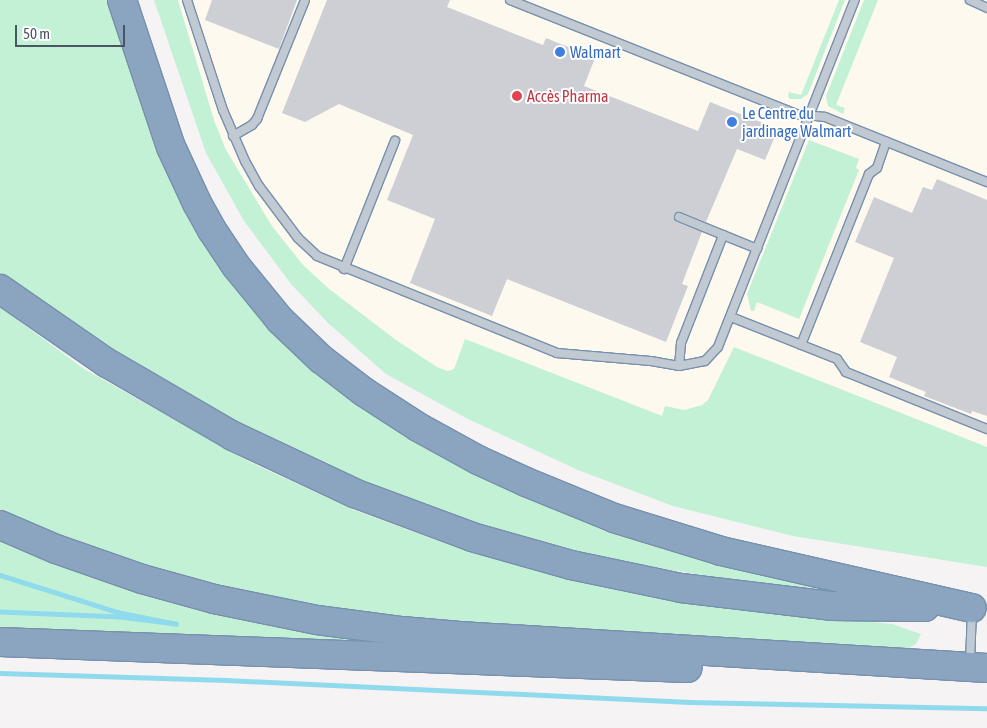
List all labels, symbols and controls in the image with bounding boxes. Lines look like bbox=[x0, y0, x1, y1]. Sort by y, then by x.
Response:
scale bar bbox=[18, 15, 128, 47]
text: 50 m bbox=[23, 25, 50, 42]
place label: Walmart bbox=[570, 42, 621, 62]
marker: Walmart bbox=[554, 46, 566, 58]
place label: Accès Pharma bbox=[527, 86, 609, 106]
marker: Accès Pharma bbox=[511, 90, 523, 102]
place label: Le Centre du jardinage Walmart bbox=[742, 103, 851, 141]
marker: Le Centre du jardinage Walmart bbox=[726, 116, 738, 128]

